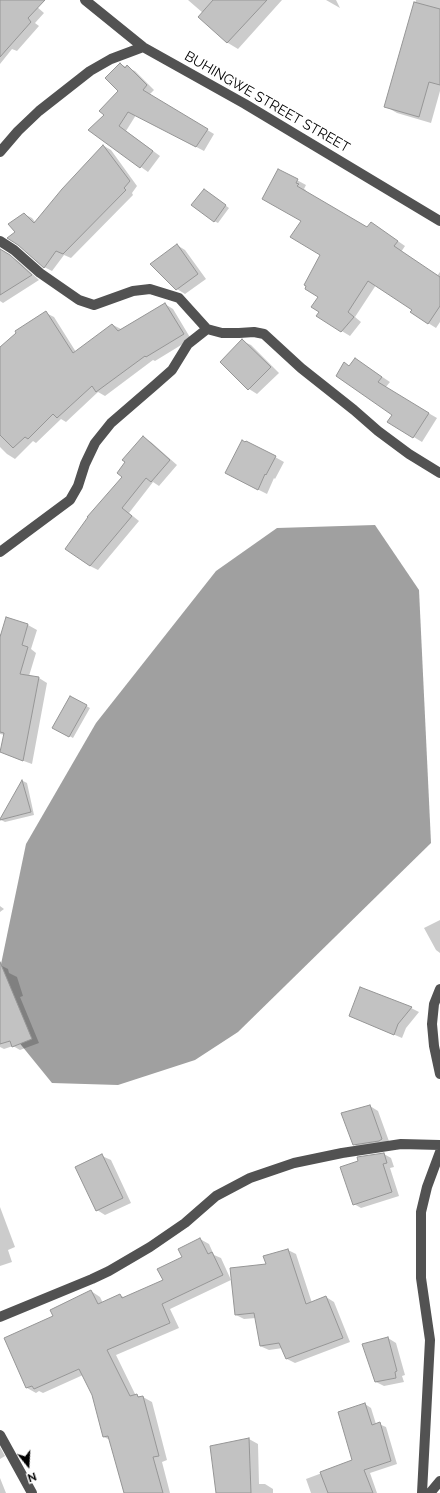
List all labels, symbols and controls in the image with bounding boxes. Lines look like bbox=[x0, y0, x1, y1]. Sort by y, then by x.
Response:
street label: BUHINGWE STREET STREET bbox=[181, 48, 353, 156]
north arrow bbox=[8, 1445, 48, 1485]
text: N bbox=[26, 1469, 38, 1484]

